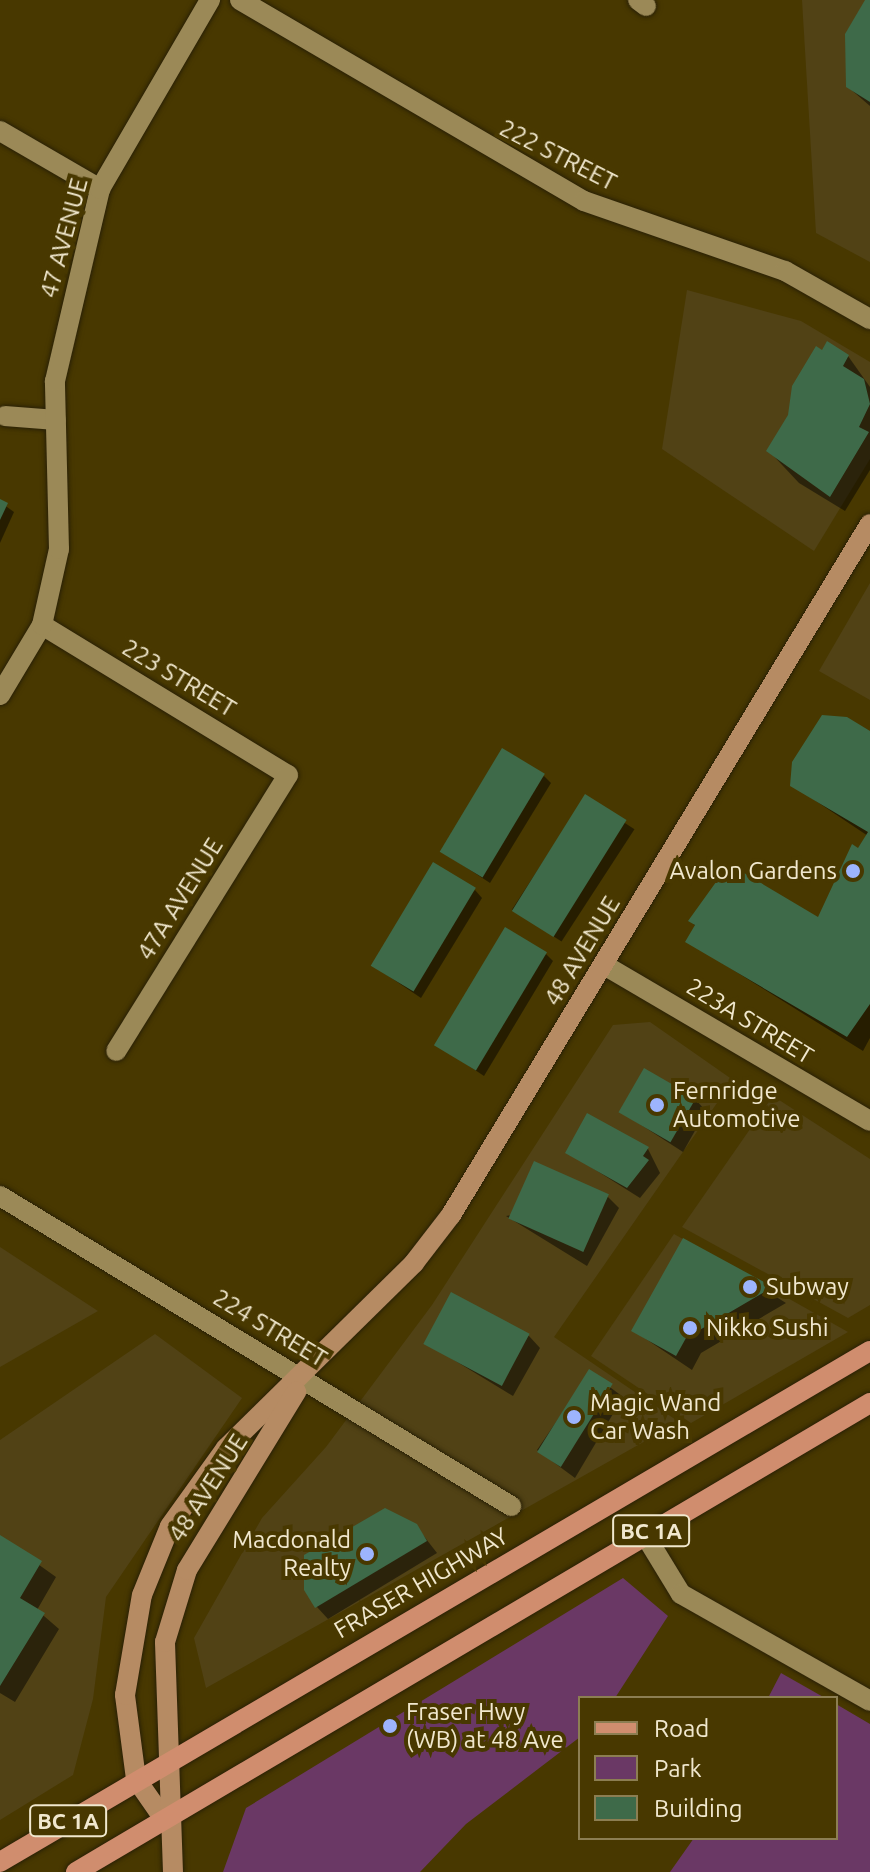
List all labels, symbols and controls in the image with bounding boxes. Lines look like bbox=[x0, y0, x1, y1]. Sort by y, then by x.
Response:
street label: 222 STREET bbox=[495, 113, 621, 197]
street label: 47 AVENUE bbox=[34, 175, 94, 301]
street label: 223 STREET bbox=[117, 633, 241, 723]
street label: 47A AVENUE bbox=[131, 833, 229, 965]
place label: Avalon Gardens bbox=[669, 857, 837, 885]
marker: Avalon Gardens bbox=[844, 862, 862, 880]
street label: 48 AVENUE bbox=[538, 891, 626, 1011]
street label: 223A STREET bbox=[681, 972, 819, 1070]
place label: Fernridge Automotive bbox=[673, 1077, 801, 1133]
marker: Fernridge Automotive bbox=[648, 1096, 666, 1114]
place label: Subway bbox=[766, 1273, 849, 1301]
marker: Subway bbox=[741, 1278, 759, 1296]
street label: 224 STREET bbox=[208, 1283, 332, 1373]
place label: Nikko Sushi bbox=[706, 1314, 828, 1342]
marker: Nikko Sushi bbox=[681, 1319, 699, 1337]
place label: Magic Wand Car Wash bbox=[590, 1389, 721, 1445]
marker: Magic Wand Car Wash bbox=[565, 1408, 583, 1426]
street label: 48 AVENUE bbox=[163, 1429, 253, 1547]
road number: BC 1A bbox=[611, 1513, 691, 1549]
street label: FRASER HIGHWAY bbox=[329, 1522, 513, 1644]
place label: Macdonald Realty bbox=[232, 1526, 351, 1582]
marker: Macdonald Realty bbox=[358, 1545, 376, 1563]
legend bbox=[578, 1696, 838, 1840]
place label: Fraser Hwy (WB) at 48 Ave bbox=[406, 1698, 564, 1754]
text: Road bbox=[654, 1715, 709, 1742]
marker: Fraser Hwy (WB) at 48 Ave bbox=[381, 1717, 399, 1735]
text: Park bbox=[654, 1755, 702, 1782]
text: Building bbox=[654, 1795, 742, 1822]
road number: BC 1A bbox=[28, 1803, 108, 1839]

